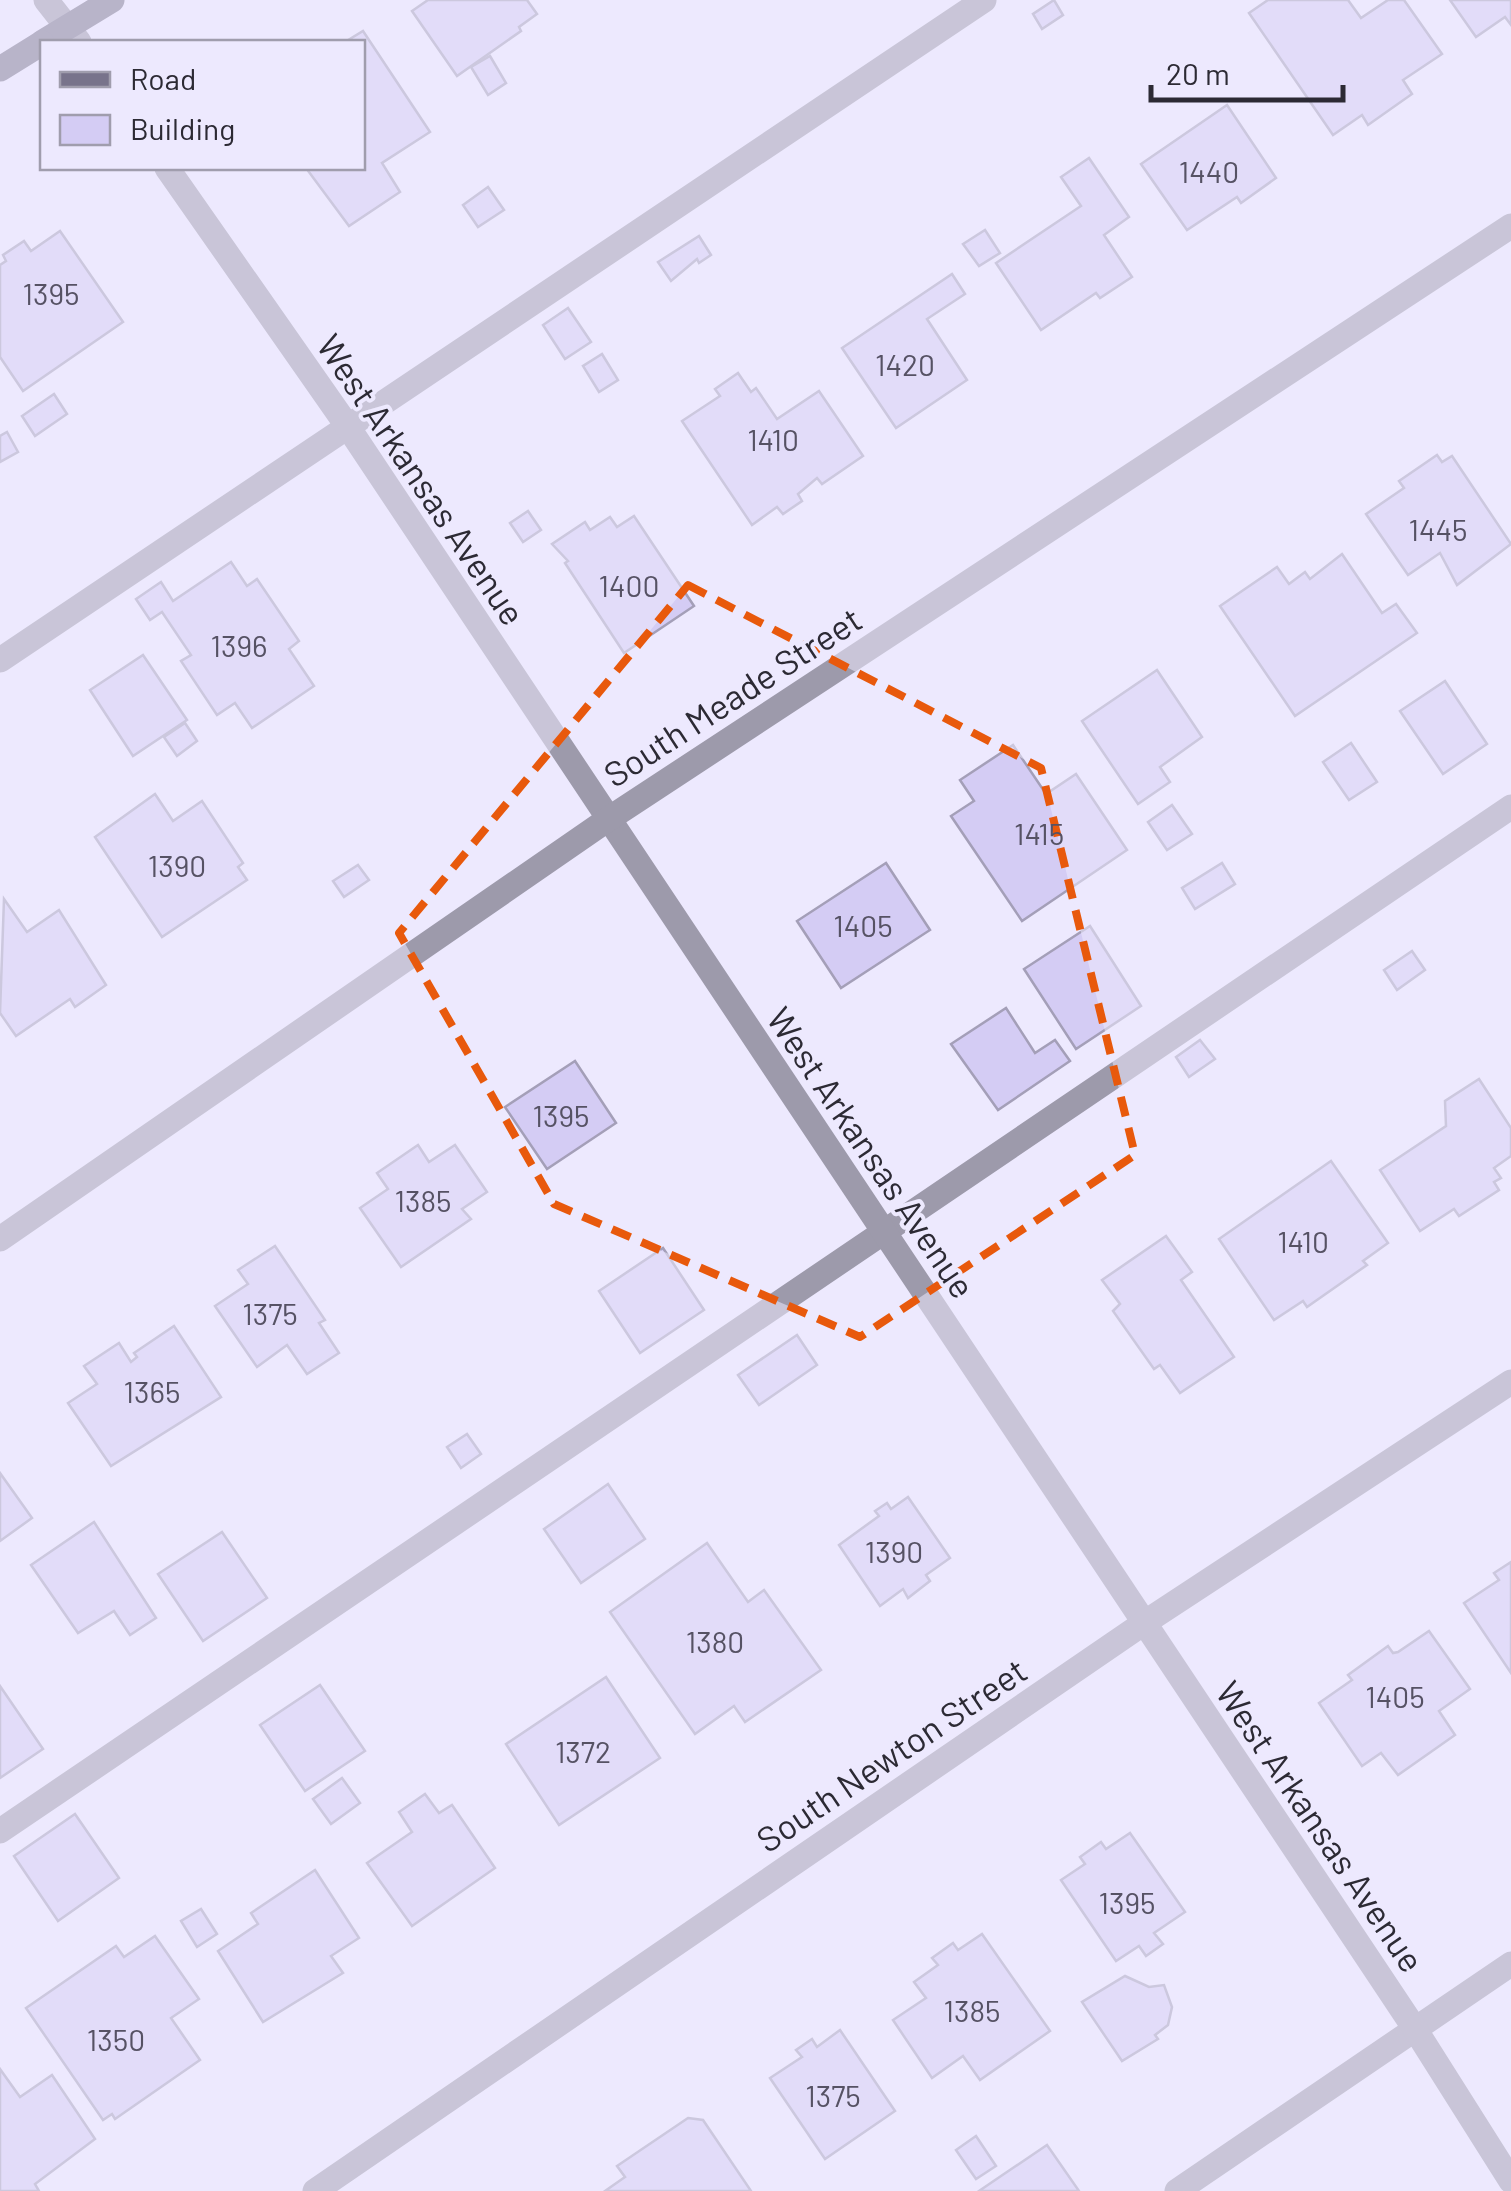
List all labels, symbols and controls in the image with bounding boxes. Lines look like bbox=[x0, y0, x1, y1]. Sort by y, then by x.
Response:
legend bbox=[40, 40, 365, 170]
scale bar bbox=[1151, 40, 1344, 102]
text: 20 m bbox=[1166, 55, 1230, 91]
text: Road bbox=[130, 60, 196, 96]
text: Building bbox=[130, 110, 235, 146]
house number: 1440 bbox=[1179, 153, 1239, 189]
house number: 1395 bbox=[23, 275, 80, 311]
street label: West Arkansas Avenue bbox=[309, 326, 535, 632]
house number: 1420 bbox=[875, 346, 935, 382]
house number: 1410 bbox=[747, 421, 799, 457]
house number: 1445 bbox=[1409, 511, 1467, 547]
house number: 1400 bbox=[599, 567, 659, 603]
street label: South Meade Street bbox=[595, 597, 869, 795]
house number: 1396 bbox=[210, 627, 268, 663]
house number: 1415 bbox=[1014, 815, 1064, 851]
house number: 1390 bbox=[148, 847, 206, 883]
house number: 1405 bbox=[833, 907, 893, 943]
street label: West Arkansas Avenue bbox=[759, 999, 985, 1305]
house number: 1395 bbox=[533, 1097, 590, 1133]
house number: 1385 bbox=[395, 1182, 452, 1218]
house number: 1410 bbox=[1277, 1223, 1329, 1259]
house number: 1375 bbox=[242, 1295, 298, 1331]
house number: 1365 bbox=[124, 1373, 180, 1409]
house number: 1390 bbox=[865, 1533, 923, 1569]
house number: 1380 bbox=[686, 1623, 744, 1659]
street label: South Newton Street bbox=[748, 1648, 1034, 1860]
street label: West Arkansas Avenue bbox=[1208, 1673, 1434, 1979]
house number: 1405 bbox=[1365, 1678, 1425, 1714]
house number: 1372 bbox=[555, 1733, 611, 1769]
house number: 1395 bbox=[1099, 1884, 1156, 1920]
house number: 1385 bbox=[944, 1992, 1001, 2028]
house number: 1350 bbox=[87, 2021, 145, 2057]
house number: 1375 bbox=[805, 2077, 861, 2113]

